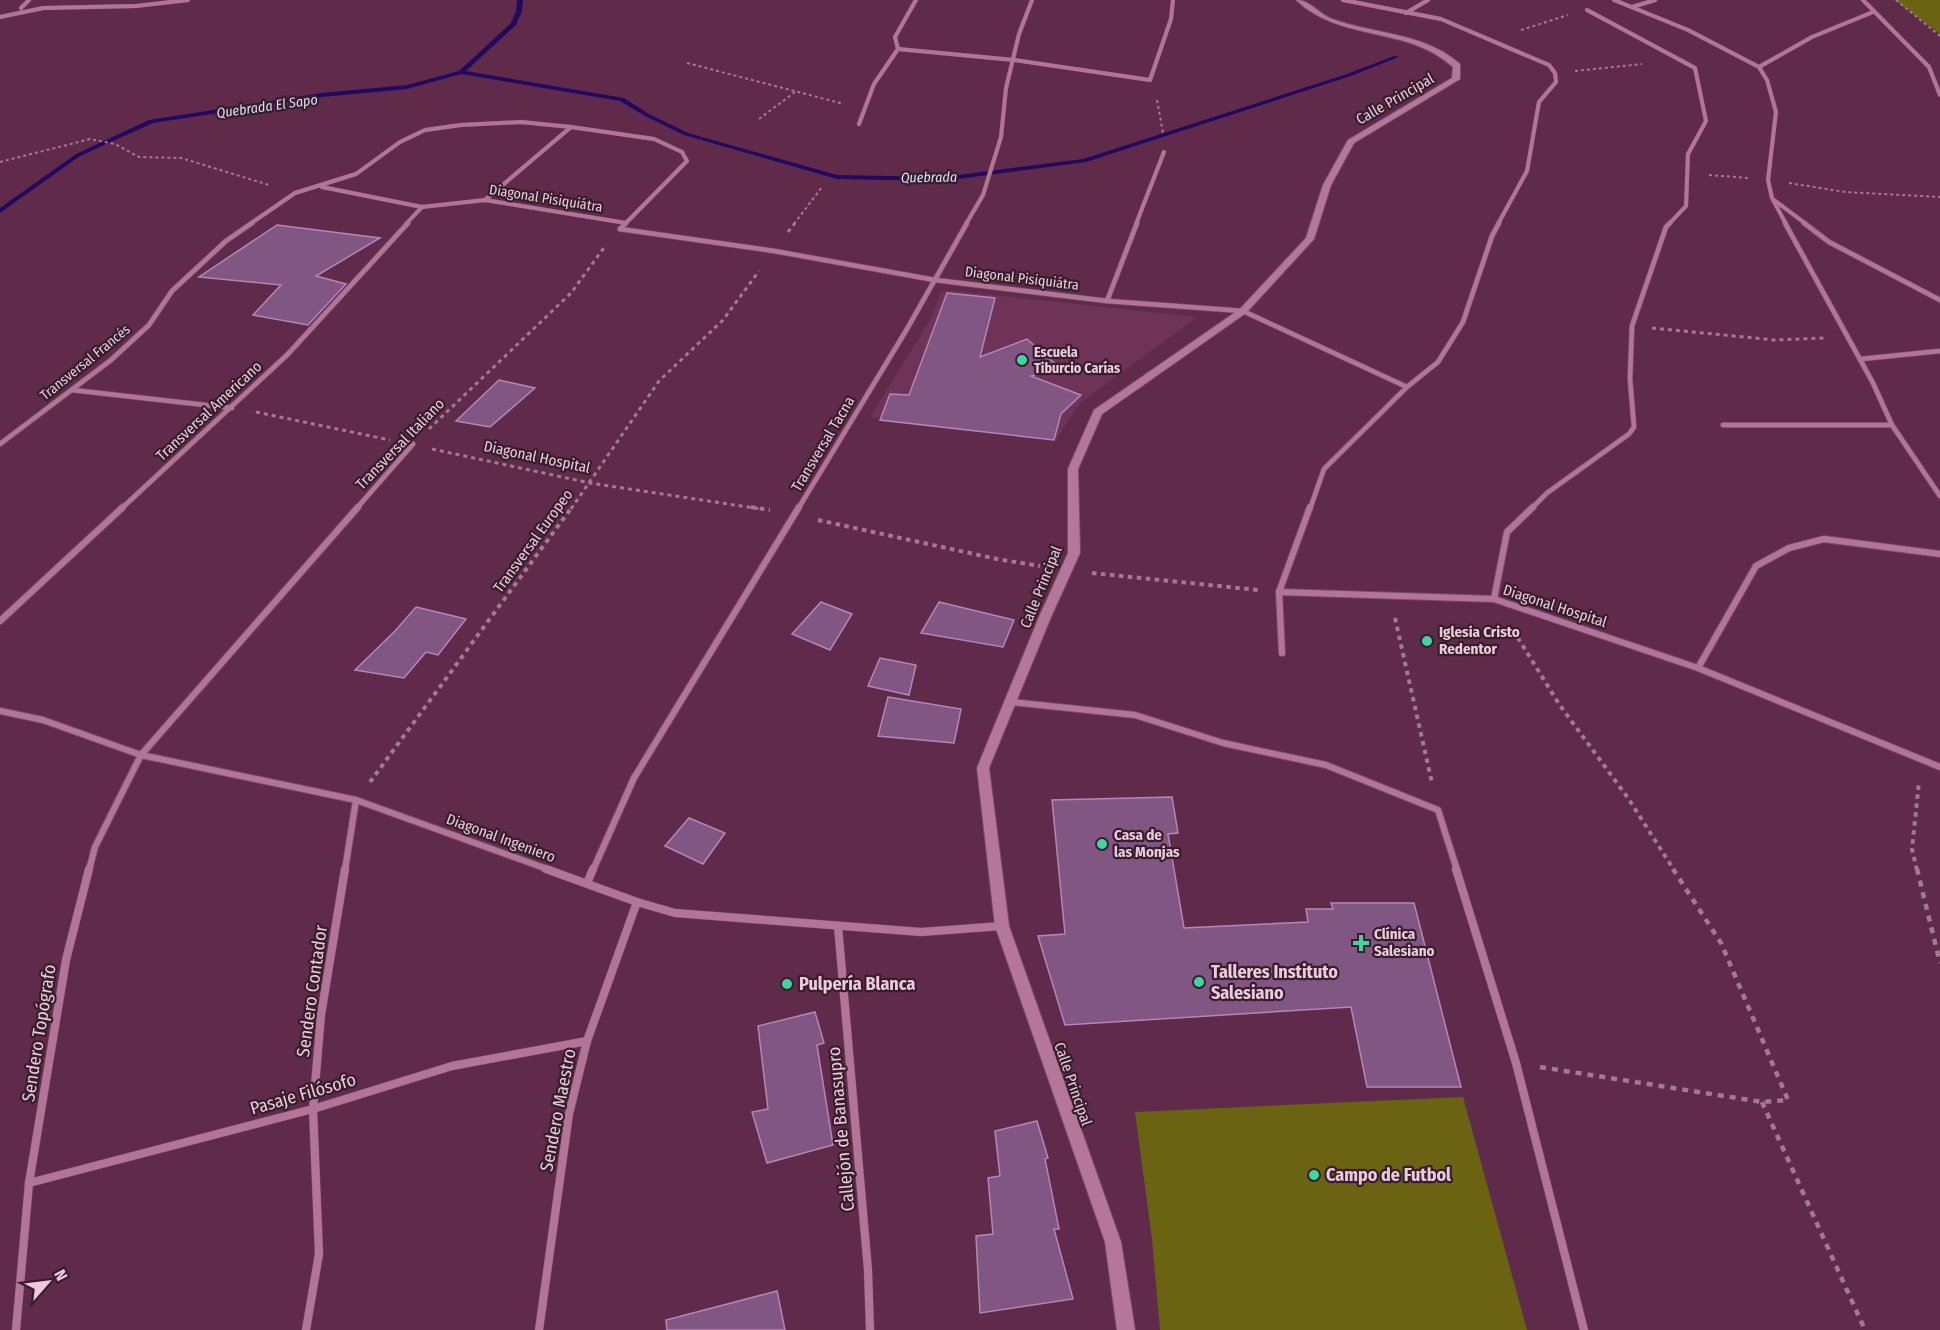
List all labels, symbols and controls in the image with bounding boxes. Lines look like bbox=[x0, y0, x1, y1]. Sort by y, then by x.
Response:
street label: Calle Principal bbox=[1353, 69, 1437, 129]
water label: Quebrada El Sapo bbox=[215, 91, 319, 122]
water label: Quebrada bbox=[901, 169, 957, 186]
street label: Diagonal Pisiquiátra bbox=[488, 181, 604, 216]
street label: Diagonal Pisiquiátra bbox=[964, 263, 1080, 294]
street label: Transversal Francés bbox=[37, 321, 134, 404]
place label: Escuela Tiburcio Carías bbox=[1034, 344, 1120, 377]
marker: Escuela Tiburcio Carías bbox=[1015, 353, 1029, 367]
street label: Transversal Americano bbox=[152, 357, 266, 465]
street label: Transversal Tacna bbox=[787, 393, 859, 495]
street label: Transversal Italiano bbox=[352, 395, 448, 493]
street label: Diagonal Hospital bbox=[482, 437, 592, 477]
street label: Transversal Europeo bbox=[489, 486, 577, 596]
street label: Calle Principal bbox=[1016, 543, 1066, 631]
street label: Diagonal Hospital bbox=[1501, 581, 1609, 631]
place label: Iglesia Cristo Redentor bbox=[1439, 623, 1520, 658]
marker: Iglesia Cristo Redentor bbox=[1420, 634, 1434, 648]
street label: Diagonal Ingeniero bbox=[444, 810, 558, 866]
place label: Casa de las Monjas bbox=[1114, 826, 1180, 861]
marker: Casa de las Monjas bbox=[1095, 837, 1109, 851]
street label: Sendero Contador bbox=[292, 923, 332, 1058]
place label: Clínica Salesiano bbox=[1374, 925, 1435, 960]
marker: Clínica Salesiano bbox=[1352, 934, 1370, 952]
place label: Talleres Instituto Salesiano bbox=[1211, 961, 1338, 1004]
street label: Sendero Topógrafo bbox=[17, 963, 61, 1103]
place label: Pulpería Blanca bbox=[799, 973, 915, 995]
marker: Talleres Instituto Salesiano bbox=[1192, 975, 1206, 989]
marker: Pulpería Blanca bbox=[780, 977, 794, 991]
street label: Calle Principal bbox=[1050, 1040, 1096, 1128]
street label: Callejón de Banasupro bbox=[823, 1046, 859, 1212]
street label: Sendero Maestro bbox=[535, 1047, 581, 1173]
street label: Pasaje Filósofo bbox=[248, 1068, 358, 1120]
place label: Campo de Futbol bbox=[1326, 1164, 1451, 1186]
marker: Campo de Futbol bbox=[1307, 1168, 1321, 1182]
north arrow bbox=[18, 1252, 78, 1312]
text: N bbox=[50, 1266, 71, 1284]

